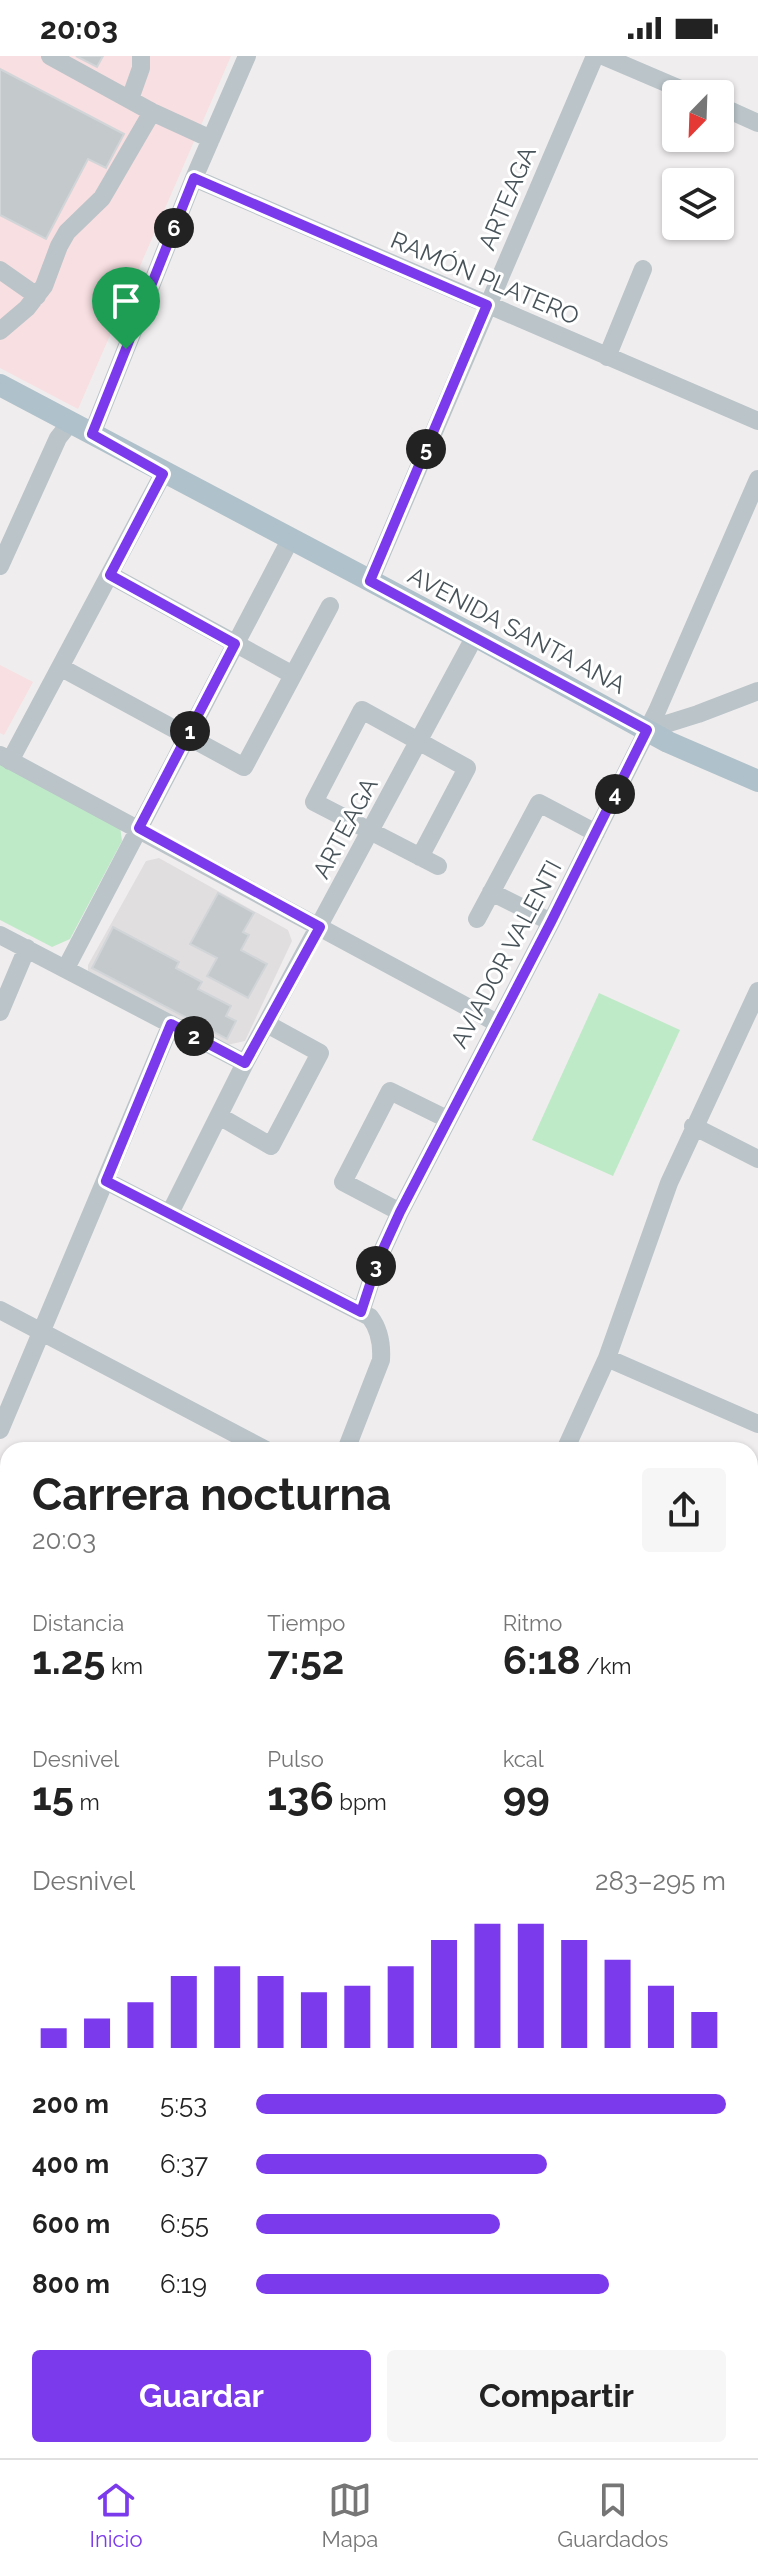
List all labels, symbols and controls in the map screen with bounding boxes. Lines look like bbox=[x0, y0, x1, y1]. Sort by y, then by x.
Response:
text: 20:03 bbox=[40, 11, 118, 46]
north arrow bbox=[662, 80, 734, 152]
map controls bbox=[662, 80, 734, 240]
street label: ARTEAGA bbox=[472, 142, 542, 254]
button: layers bbox=[662, 168, 734, 240]
pin: 6 bbox=[154, 208, 194, 248]
text: 6 bbox=[167, 215, 181, 241]
street label: RAMÓN PLATERO bbox=[386, 225, 584, 331]
pin bbox=[92, 267, 160, 349]
icon: arrive bbox=[104, 279, 148, 323]
pin: 5 bbox=[406, 429, 446, 469]
text: 5 bbox=[420, 436, 432, 462]
street label: AVENIDA SANTA ANA bbox=[403, 560, 631, 700]
pin: 1 bbox=[170, 711, 210, 751]
text: 1 bbox=[185, 718, 195, 744]
street label: ARTEAGA bbox=[306, 773, 384, 883]
pin: 4 bbox=[595, 774, 635, 814]
text: 4 bbox=[609, 781, 621, 807]
street label: AVIADOR VALENTI bbox=[444, 855, 568, 1053]
pin: 2 bbox=[174, 1016, 214, 1056]
text: 2 bbox=[188, 1023, 200, 1049]
pin: 3 bbox=[356, 1246, 396, 1286]
text: 3 bbox=[370, 1253, 382, 1279]
button: share bbox=[642, 1468, 726, 1552]
text: Carrera nocturna bbox=[32, 1469, 391, 1520]
text: 20:03 bbox=[32, 1525, 96, 1555]
text: Distancia bbox=[32, 1610, 124, 1636]
text: Tiempo bbox=[267, 1610, 345, 1636]
text: Ritmo bbox=[503, 1610, 562, 1636]
text: 1.25 bbox=[32, 1636, 105, 1683]
text: 7:52 bbox=[267, 1636, 344, 1683]
text: 6:18 bbox=[503, 1636, 581, 1683]
text: km bbox=[105, 1653, 143, 1679]
text: /km bbox=[581, 1653, 632, 1679]
text: Desnivel bbox=[32, 1746, 119, 1772]
text: Pulso bbox=[267, 1746, 324, 1772]
text: kcal bbox=[503, 1746, 544, 1772]
text: 15 bbox=[32, 1772, 74, 1819]
text: 136 bbox=[267, 1772, 334, 1819]
text: 99 bbox=[503, 1772, 550, 1819]
text: m bbox=[74, 1789, 100, 1815]
text: bpm bbox=[334, 1789, 387, 1815]
text: Desnivel bbox=[32, 1866, 135, 1896]
text: 283–295 m bbox=[595, 1866, 726, 1896]
text: 200 m bbox=[32, 2089, 109, 2119]
text: 5:53 bbox=[160, 2089, 207, 2119]
text: 400 m bbox=[32, 2149, 109, 2179]
text: 6:37 bbox=[160, 2149, 208, 2179]
text: 600 m bbox=[32, 2209, 110, 2239]
text: 6:55 bbox=[160, 2209, 209, 2239]
text: 800 m bbox=[32, 2269, 110, 2299]
text: 6:19 bbox=[160, 2269, 207, 2299]
button: Guardar bbox=[32, 2350, 371, 2442]
button: Compartir bbox=[387, 2350, 726, 2442]
tab: Inicio bbox=[89, 2478, 143, 2552]
tab: Mapa bbox=[321, 2478, 378, 2552]
tab: Guardados bbox=[557, 2478, 668, 2552]

